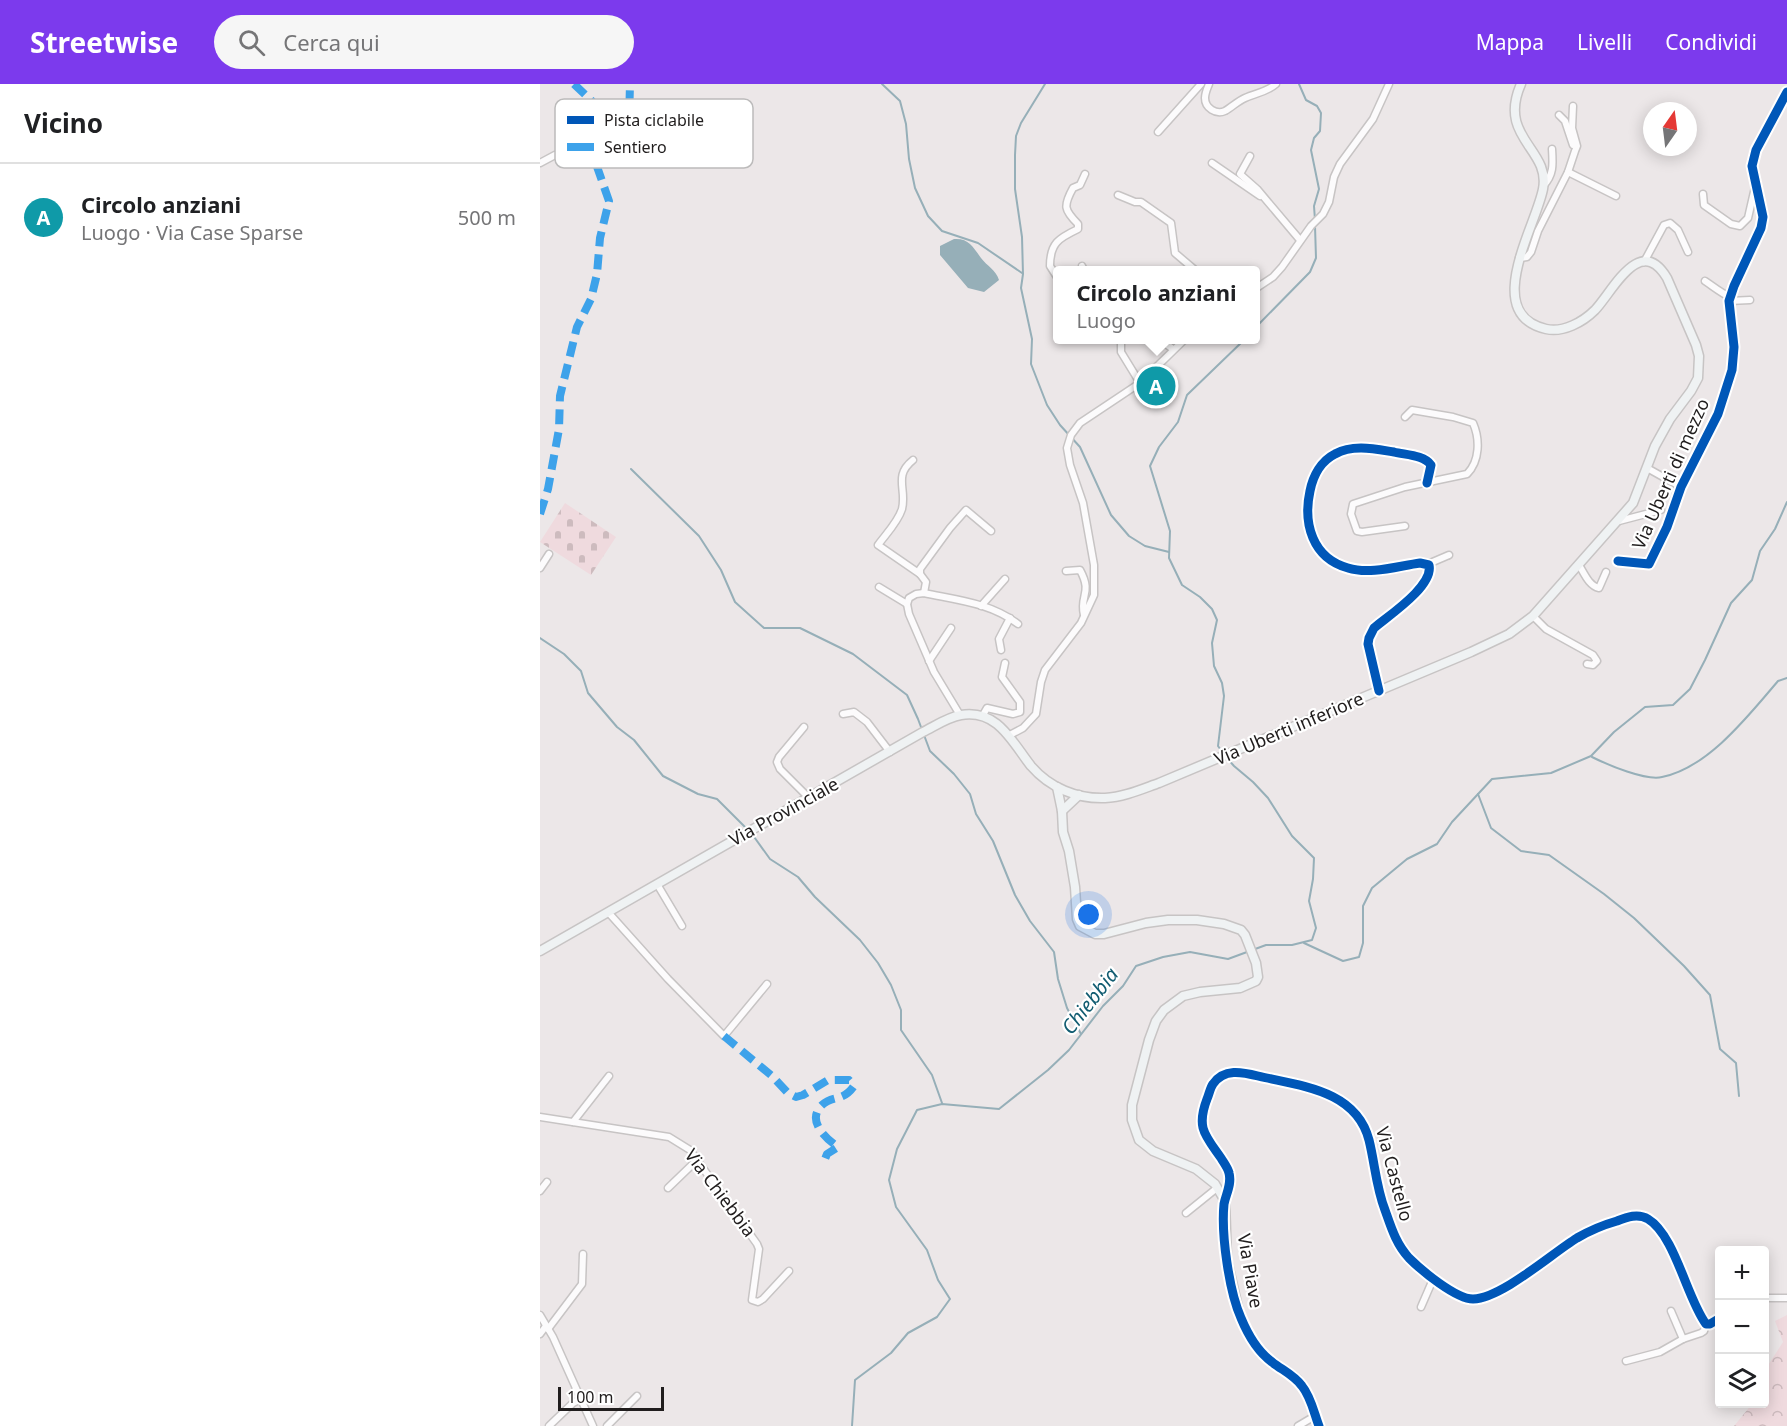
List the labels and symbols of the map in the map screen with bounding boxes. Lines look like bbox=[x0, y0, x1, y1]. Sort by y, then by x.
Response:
legend bbox=[555, 99, 753, 168]
north arrow bbox=[1643, 102, 1697, 156]
text: Pista ciclabile bbox=[604, 109, 704, 131]
text: Sentiero bbox=[604, 136, 667, 158]
pin: A bbox=[1136, 364, 1176, 408]
street label: Via Uberti di mezzo bbox=[1626, 394, 1714, 553]
street label: Via Uberti inferiore bbox=[1210, 686, 1367, 770]
street label: Via Provinciale bbox=[724, 771, 843, 851]
your location bbox=[1074, 900, 1103, 929]
water label: Chiebbia bbox=[1055, 962, 1124, 1040]
street label: Via Castello bbox=[1371, 1124, 1419, 1224]
street label: Via Chiebbia bbox=[680, 1143, 762, 1241]
street label: Via Piave bbox=[1233, 1232, 1269, 1310]
scale bar bbox=[558, 1384, 664, 1412]

